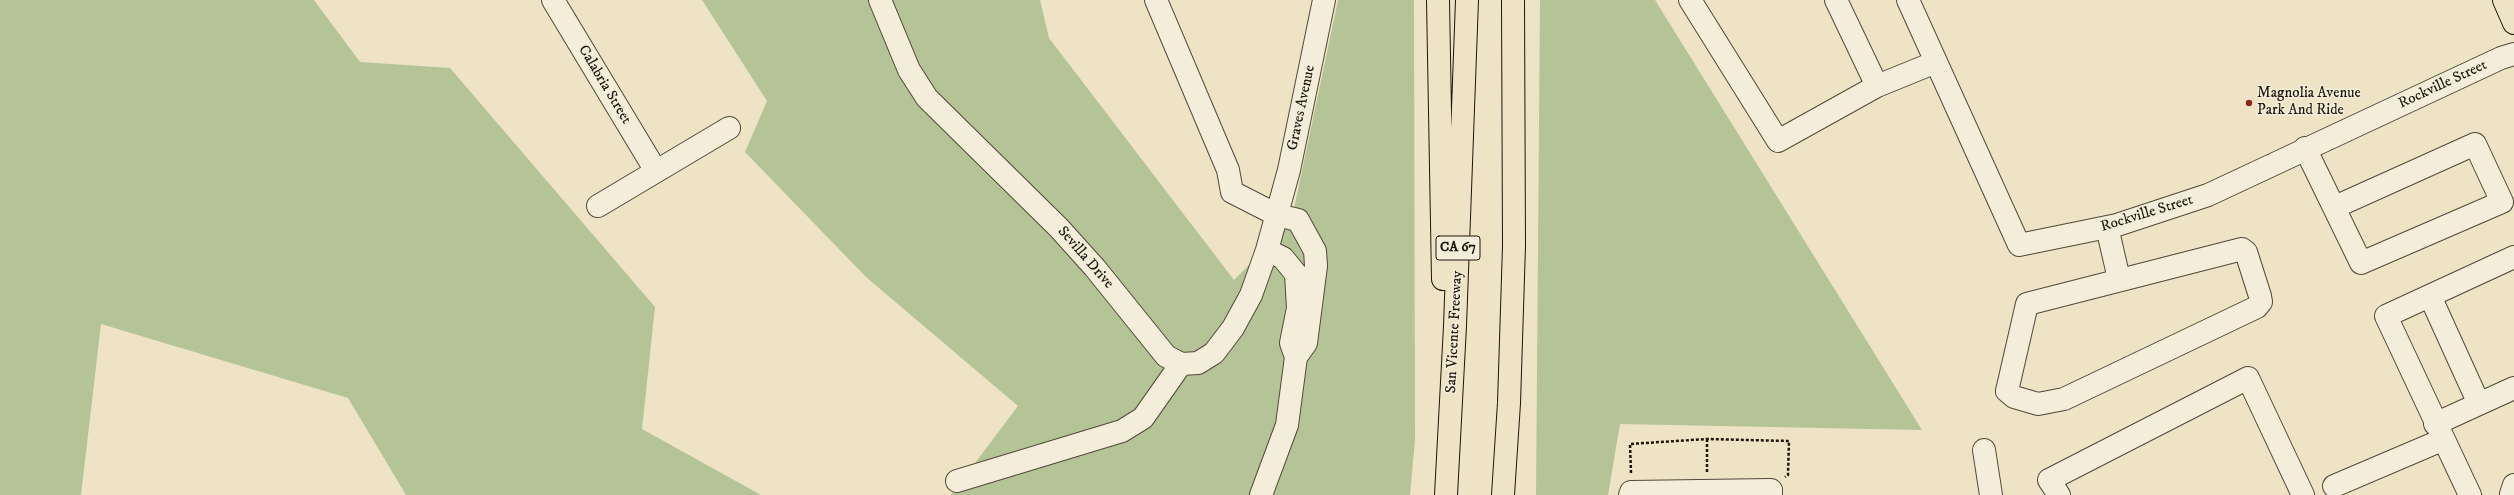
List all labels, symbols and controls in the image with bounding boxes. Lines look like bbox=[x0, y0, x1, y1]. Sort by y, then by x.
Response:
street label: Calabria Street bbox=[573, 42, 635, 128]
street label: Rockville Street bbox=[2396, 57, 2490, 113]
street label: Graves Avenue bbox=[1284, 64, 1320, 152]
place label: Magnolia Avenue Park And Ride bbox=[2257, 85, 2361, 120]
marker: Magnolia Avenue Park And Ride bbox=[2244, 98, 2254, 108]
street label: Rockville Street bbox=[2099, 191, 2195, 237]
street label: Sevilla Drive bbox=[1053, 223, 1117, 293]
road number: CA 67 bbox=[1436, 236, 1480, 260]
street label: San Vicente Freeway bbox=[1443, 270, 1467, 394]

